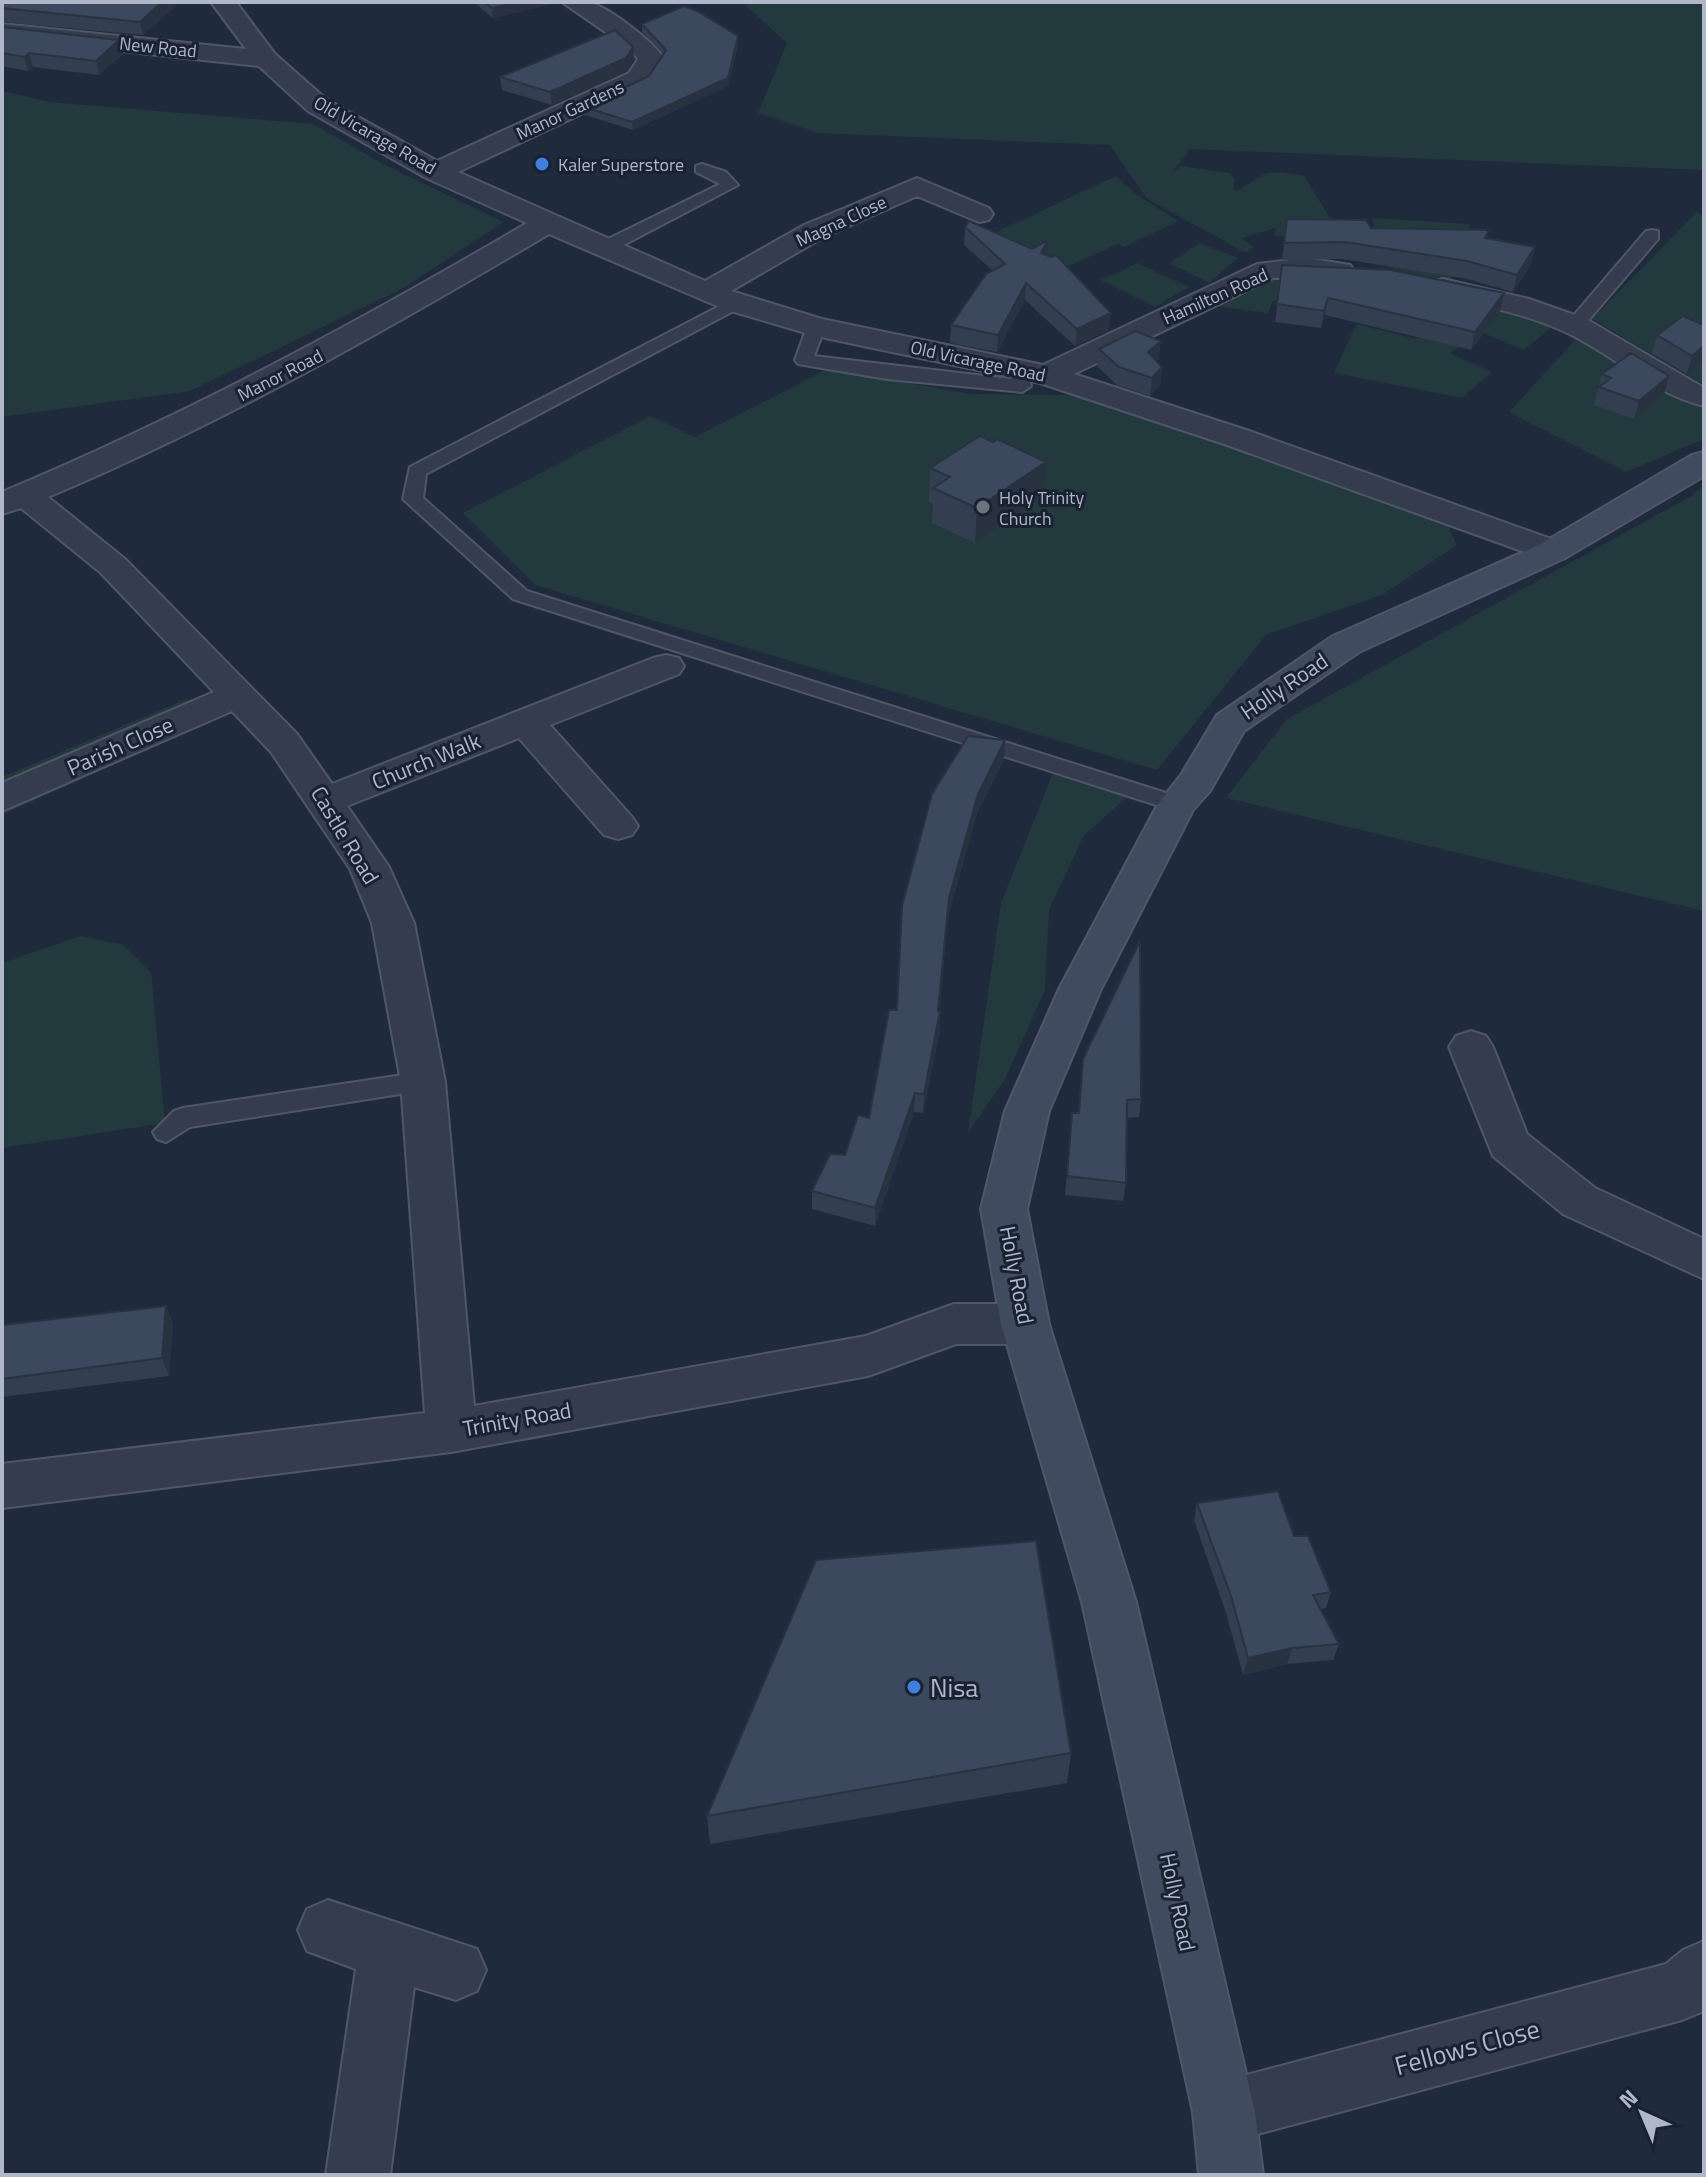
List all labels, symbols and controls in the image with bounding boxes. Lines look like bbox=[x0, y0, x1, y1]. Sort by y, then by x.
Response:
street label: New Road bbox=[118, 30, 198, 64]
street label: Manor Gardens bbox=[512, 73, 628, 147]
street label: Old Vicarage Road bbox=[309, 89, 441, 181]
place label: Kaler Superstore bbox=[558, 151, 684, 178]
marker: Kaler Superstore bbox=[533, 155, 551, 173]
street label: Magna Close bbox=[791, 188, 891, 254]
street label: Hamilton Road bbox=[1158, 261, 1272, 331]
street label: Old Vicarage Road bbox=[908, 334, 1048, 388]
street label: Manor Road bbox=[233, 342, 327, 408]
place label: Holy Trinity Church bbox=[999, 484, 1084, 532]
marker: Holy Trinity Church bbox=[974, 498, 992, 516]
street label: Holly Road bbox=[1233, 644, 1335, 728]
street label: Parish Close bbox=[61, 707, 179, 785]
street label: Church Walk bbox=[366, 724, 486, 798]
street label: Castle Road bbox=[302, 779, 388, 891]
street label: Holly Road bbox=[991, 1223, 1043, 1327]
street label: Trinity Road bbox=[460, 1393, 574, 1445]
place label: Nisa bbox=[930, 1668, 978, 1707]
marker: Nisa bbox=[905, 1678, 923, 1696]
street label: Holly Road bbox=[1151, 1850, 1205, 1954]
street label: Fellows Close bbox=[1390, 2009, 1544, 2085]
north arrow bbox=[1602, 2073, 1682, 2153]
text: N bbox=[1611, 2081, 1645, 2116]

